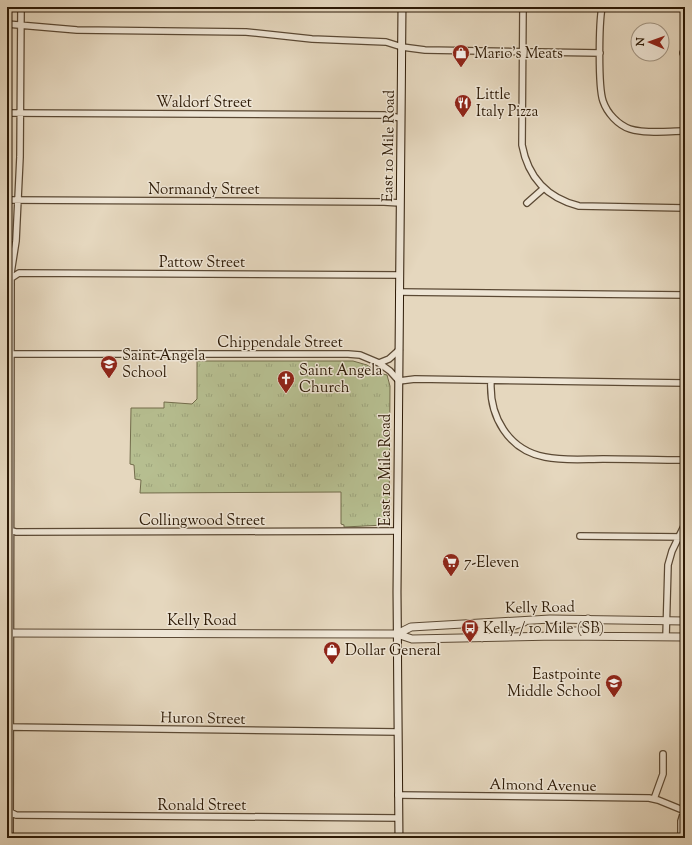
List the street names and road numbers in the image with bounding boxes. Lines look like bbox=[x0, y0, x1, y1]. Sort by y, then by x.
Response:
street label: East 10 Mile Road bbox=[378, 89, 401, 202]
street label: Waldorf Street bbox=[156, 93, 252, 114]
street label: Normandy Street bbox=[148, 180, 260, 201]
street label: Pattow Street bbox=[159, 253, 245, 274]
street label: Chippendale Street bbox=[217, 333, 343, 354]
street label: East 10 Mile Road bbox=[376, 413, 397, 526]
street label: Collingwood Street bbox=[139, 511, 265, 532]
street label: Kelly Road bbox=[505, 597, 576, 620]
street label: Kelly Road bbox=[167, 611, 237, 632]
street label: Huron Street bbox=[160, 708, 246, 731]
street label: Almond Avenue bbox=[489, 775, 597, 798]
street label: Ronald Street bbox=[158, 796, 246, 817]

